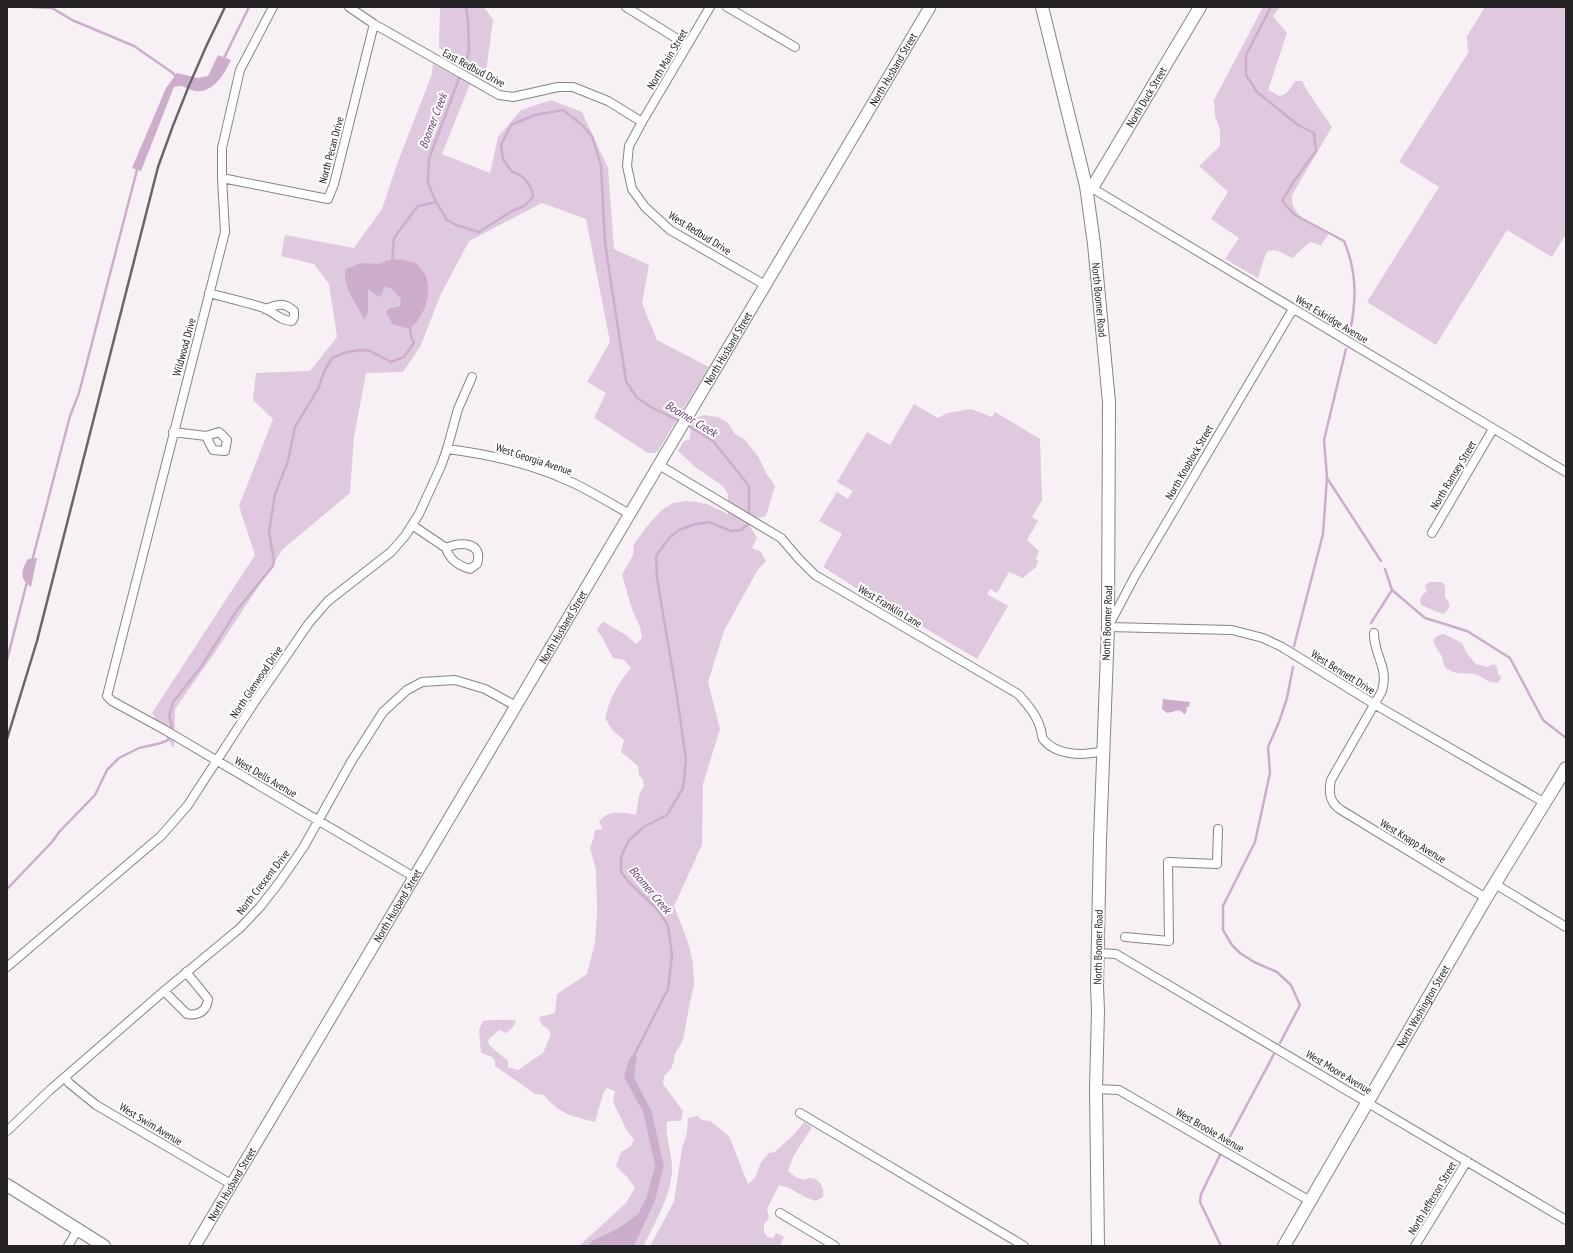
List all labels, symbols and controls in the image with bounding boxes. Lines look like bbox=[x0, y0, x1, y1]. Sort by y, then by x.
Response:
street label: North Main Street bbox=[644, 26, 690, 92]
street label: North Husband Street bbox=[866, 30, 920, 109]
street label: East Redbud Drive bbox=[440, 46, 508, 91]
street label: North Duck Street bbox=[1123, 64, 1170, 130]
water label: Boomer Creek bbox=[415, 90, 450, 150]
street label: North Pecan Drive bbox=[315, 115, 347, 185]
street label: West Redbud Drive bbox=[666, 208, 734, 258]
street label: North Boomer Road bbox=[1089, 262, 1110, 338]
street label: West Eskridge Avenue bbox=[1293, 292, 1371, 347]
street label: North Husband Street bbox=[701, 309, 755, 387]
street label: Wildwood Drive bbox=[169, 316, 199, 378]
water label: Boomer Creek bbox=[663, 397, 721, 441]
street label: North Knoblock Street bbox=[1162, 422, 1216, 502]
street label: North Ramsey Street bbox=[1427, 438, 1479, 512]
street label: West Georgia Avenue bbox=[494, 440, 574, 478]
street label: West Franklin Lane bbox=[856, 581, 925, 631]
street label: North Boomer Road bbox=[1099, 585, 1115, 661]
street label: North Husband Street bbox=[536, 588, 590, 666]
street label: North Glenwood Drive bbox=[227, 643, 286, 721]
street label: West Bennett Drive bbox=[1308, 647, 1378, 697]
street label: West Dells Avenue bbox=[232, 754, 300, 801]
street label: West Knapp Avenue bbox=[1377, 816, 1449, 866]
street label: North Crescent Drive bbox=[233, 846, 293, 917]
water label: Boomer Creek bbox=[626, 863, 676, 918]
street label: North Husband Street bbox=[370, 867, 424, 945]
street label: North Boomer Road bbox=[1090, 909, 1106, 984]
street label: North Washington Street bbox=[1393, 962, 1453, 1050]
street label: West Moore Avenue bbox=[1303, 1047, 1375, 1097]
street label: West Swim Avenue bbox=[117, 1100, 186, 1149]
street label: West Brooke Avenue bbox=[1173, 1105, 1247, 1156]
street label: North Husband Street bbox=[205, 1145, 259, 1223]
street label: North Jefferson Street bbox=[1405, 1159, 1459, 1237]

